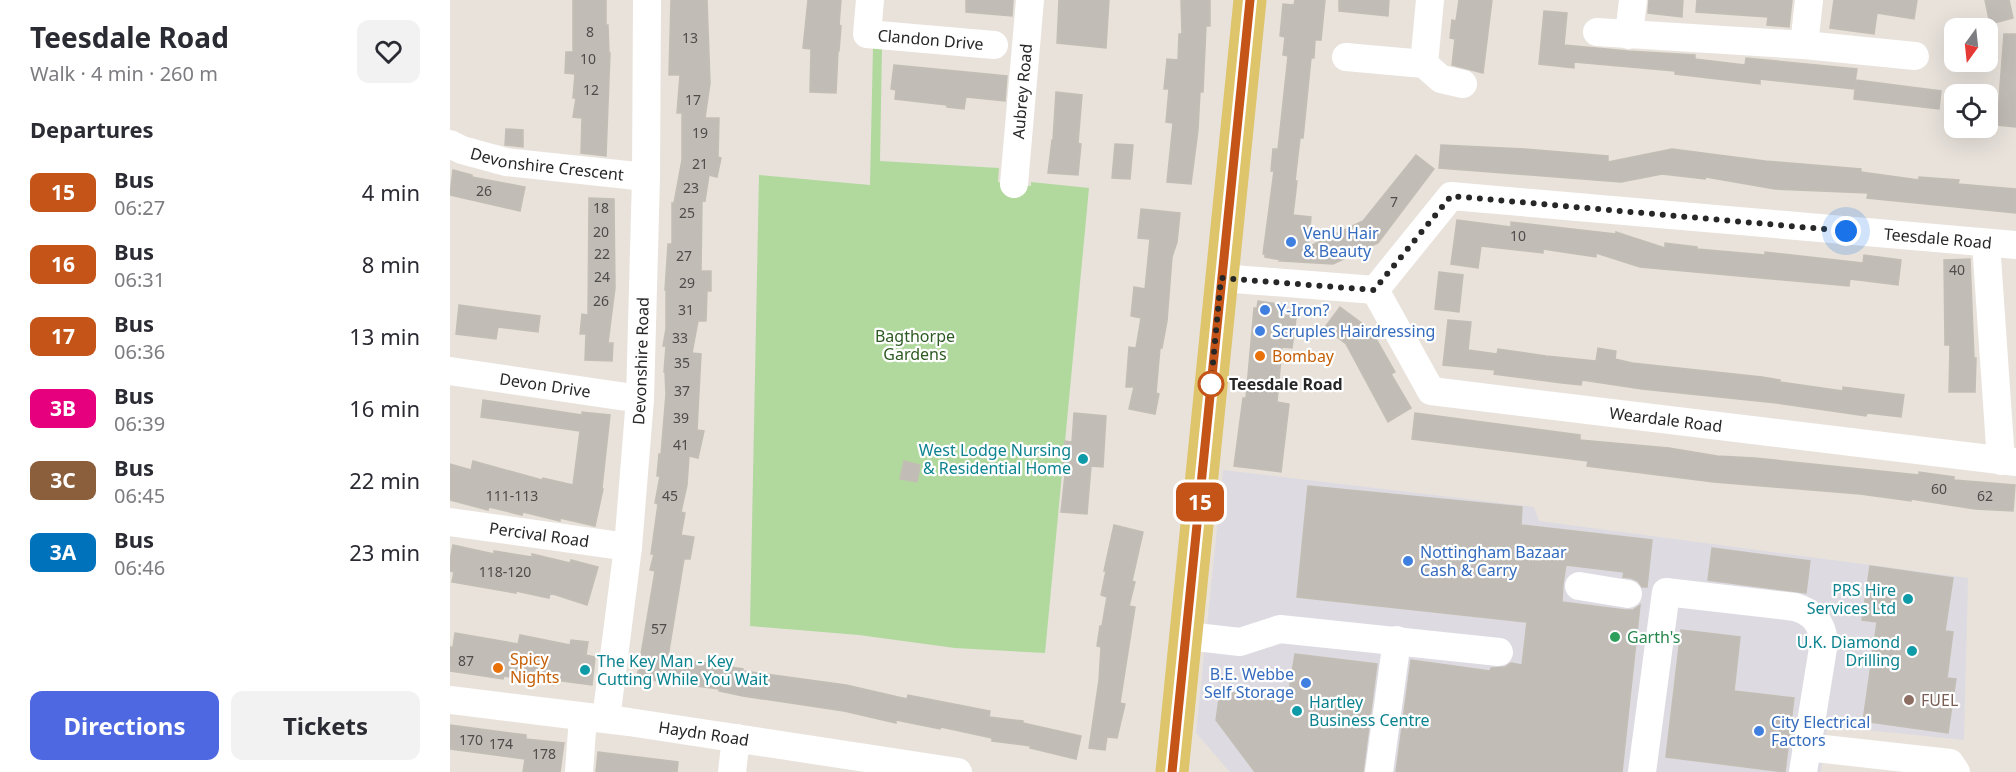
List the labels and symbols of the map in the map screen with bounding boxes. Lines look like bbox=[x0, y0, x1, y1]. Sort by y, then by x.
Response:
north arrow bbox=[1944, 18, 1998, 72]
house number: 8 bbox=[586, 22, 594, 41]
street label: Clandon Drive bbox=[877, 24, 985, 55]
house number: 13 bbox=[682, 28, 698, 47]
street label: Aubrey Road bbox=[1007, 43, 1037, 140]
house number: 10 bbox=[580, 49, 596, 68]
house number: 12 bbox=[583, 80, 599, 99]
house number: 17 bbox=[685, 90, 701, 109]
house number: 19 bbox=[692, 123, 708, 142]
street label: Devonshire Crescent bbox=[468, 142, 625, 186]
house number: 21 bbox=[692, 154, 708, 173]
house number: 23 bbox=[683, 178, 699, 197]
house number: 26 bbox=[476, 181, 492, 200]
house number: 7 bbox=[1390, 192, 1398, 211]
house number: 18 bbox=[593, 198, 609, 217]
house number: 25 bbox=[679, 203, 695, 222]
your location bbox=[1831, 216, 1861, 246]
house number: 20 bbox=[593, 222, 609, 241]
place label: VenU Hair & Beauty bbox=[1303, 222, 1379, 262]
street label: Teesdale Road bbox=[1883, 223, 1993, 254]
house number: 10 bbox=[1510, 226, 1526, 245]
marker: VenU Hair & Beauty bbox=[1284, 235, 1298, 249]
house number: 22 bbox=[594, 244, 610, 263]
house number: 27 bbox=[676, 246, 692, 265]
house number: 40 bbox=[1949, 260, 1965, 279]
house number: 24 bbox=[594, 267, 610, 286]
house number: 29 bbox=[679, 273, 695, 292]
house number: 26 bbox=[593, 291, 609, 310]
street label: Devonshire Road bbox=[627, 297, 654, 426]
place label: Y-Iron? bbox=[1277, 299, 1329, 321]
house number: 31 bbox=[678, 300, 694, 319]
marker: Y-Iron? bbox=[1258, 303, 1272, 317]
place label: Scruples Hairdressing bbox=[1272, 320, 1435, 342]
marker: Scruples Hairdressing bbox=[1253, 324, 1267, 338]
park label: Bagthorpe Gardens bbox=[875, 325, 955, 365]
house number: 33 bbox=[672, 328, 688, 347]
place label: Bombay bbox=[1272, 345, 1335, 367]
marker: Bombay bbox=[1253, 349, 1267, 363]
house number: 35 bbox=[674, 353, 690, 372]
street label: Devon Drive bbox=[498, 367, 592, 403]
marker: Teesdale Road bbox=[1198, 371, 1224, 397]
place label: Teesdale Road bbox=[1229, 373, 1343, 395]
house number: 37 bbox=[674, 381, 690, 400]
street label: Weardale Road bbox=[1608, 402, 1723, 437]
house number: 39 bbox=[673, 408, 689, 427]
house number: 41 bbox=[673, 435, 689, 454]
place label: West Lodge Nursing & Residential Home bbox=[919, 439, 1071, 479]
marker: West Lodge Nursing & Residential Home bbox=[1076, 452, 1090, 466]
house number: 60 bbox=[1931, 479, 1947, 498]
line badge: 15 bbox=[1173, 482, 1227, 522]
house number: 111-113 bbox=[486, 486, 538, 505]
house number: 45 bbox=[662, 486, 678, 505]
house number: 62 bbox=[1977, 486, 1993, 505]
street label: Percival Road bbox=[488, 517, 591, 552]
place label: Nottingham Bazaar Cash & Carry bbox=[1420, 541, 1567, 581]
marker: Nottingham Bazaar Cash & Carry bbox=[1401, 554, 1415, 568]
house number: 118-120 bbox=[479, 562, 531, 581]
place label: PRS Hire Services Ltd bbox=[1807, 579, 1896, 619]
marker: PRS Hire Services Ltd bbox=[1901, 592, 1915, 606]
house number: 57 bbox=[651, 619, 667, 638]
place label: Garth's bbox=[1627, 626, 1681, 648]
marker: Garth's bbox=[1608, 630, 1622, 644]
place label: U.K. Diamond Drilling bbox=[1797, 631, 1900, 671]
marker: U.K. Diamond Drilling bbox=[1905, 644, 1919, 658]
place label: Spicy Nights bbox=[510, 648, 559, 688]
place label: The Key Man - Key Cutting While You Wait bbox=[597, 650, 768, 690]
house number: 87 bbox=[458, 651, 474, 670]
marker: Spicy Nights bbox=[491, 661, 505, 675]
marker: The Key Man - Key Cutting While You Wait bbox=[578, 663, 592, 677]
place label: B.E. Webbe Self Storage bbox=[1204, 663, 1294, 703]
marker: B.E. Webbe Self Storage bbox=[1299, 676, 1313, 690]
place label: FUEL bbox=[1921, 689, 1958, 711]
place label: Hartley Business Centre bbox=[1309, 691, 1430, 731]
marker: FUEL bbox=[1902, 693, 1916, 707]
marker: Hartley Business Centre bbox=[1290, 704, 1304, 718]
place label: City Electrical Factors bbox=[1771, 711, 1870, 751]
street label: Haydn Road bbox=[657, 716, 751, 751]
marker: City Electrical Factors bbox=[1752, 724, 1766, 738]
house number: 170 bbox=[459, 730, 483, 749]
house number: 174 bbox=[489, 734, 513, 753]
house number: 178 bbox=[532, 744, 556, 763]

